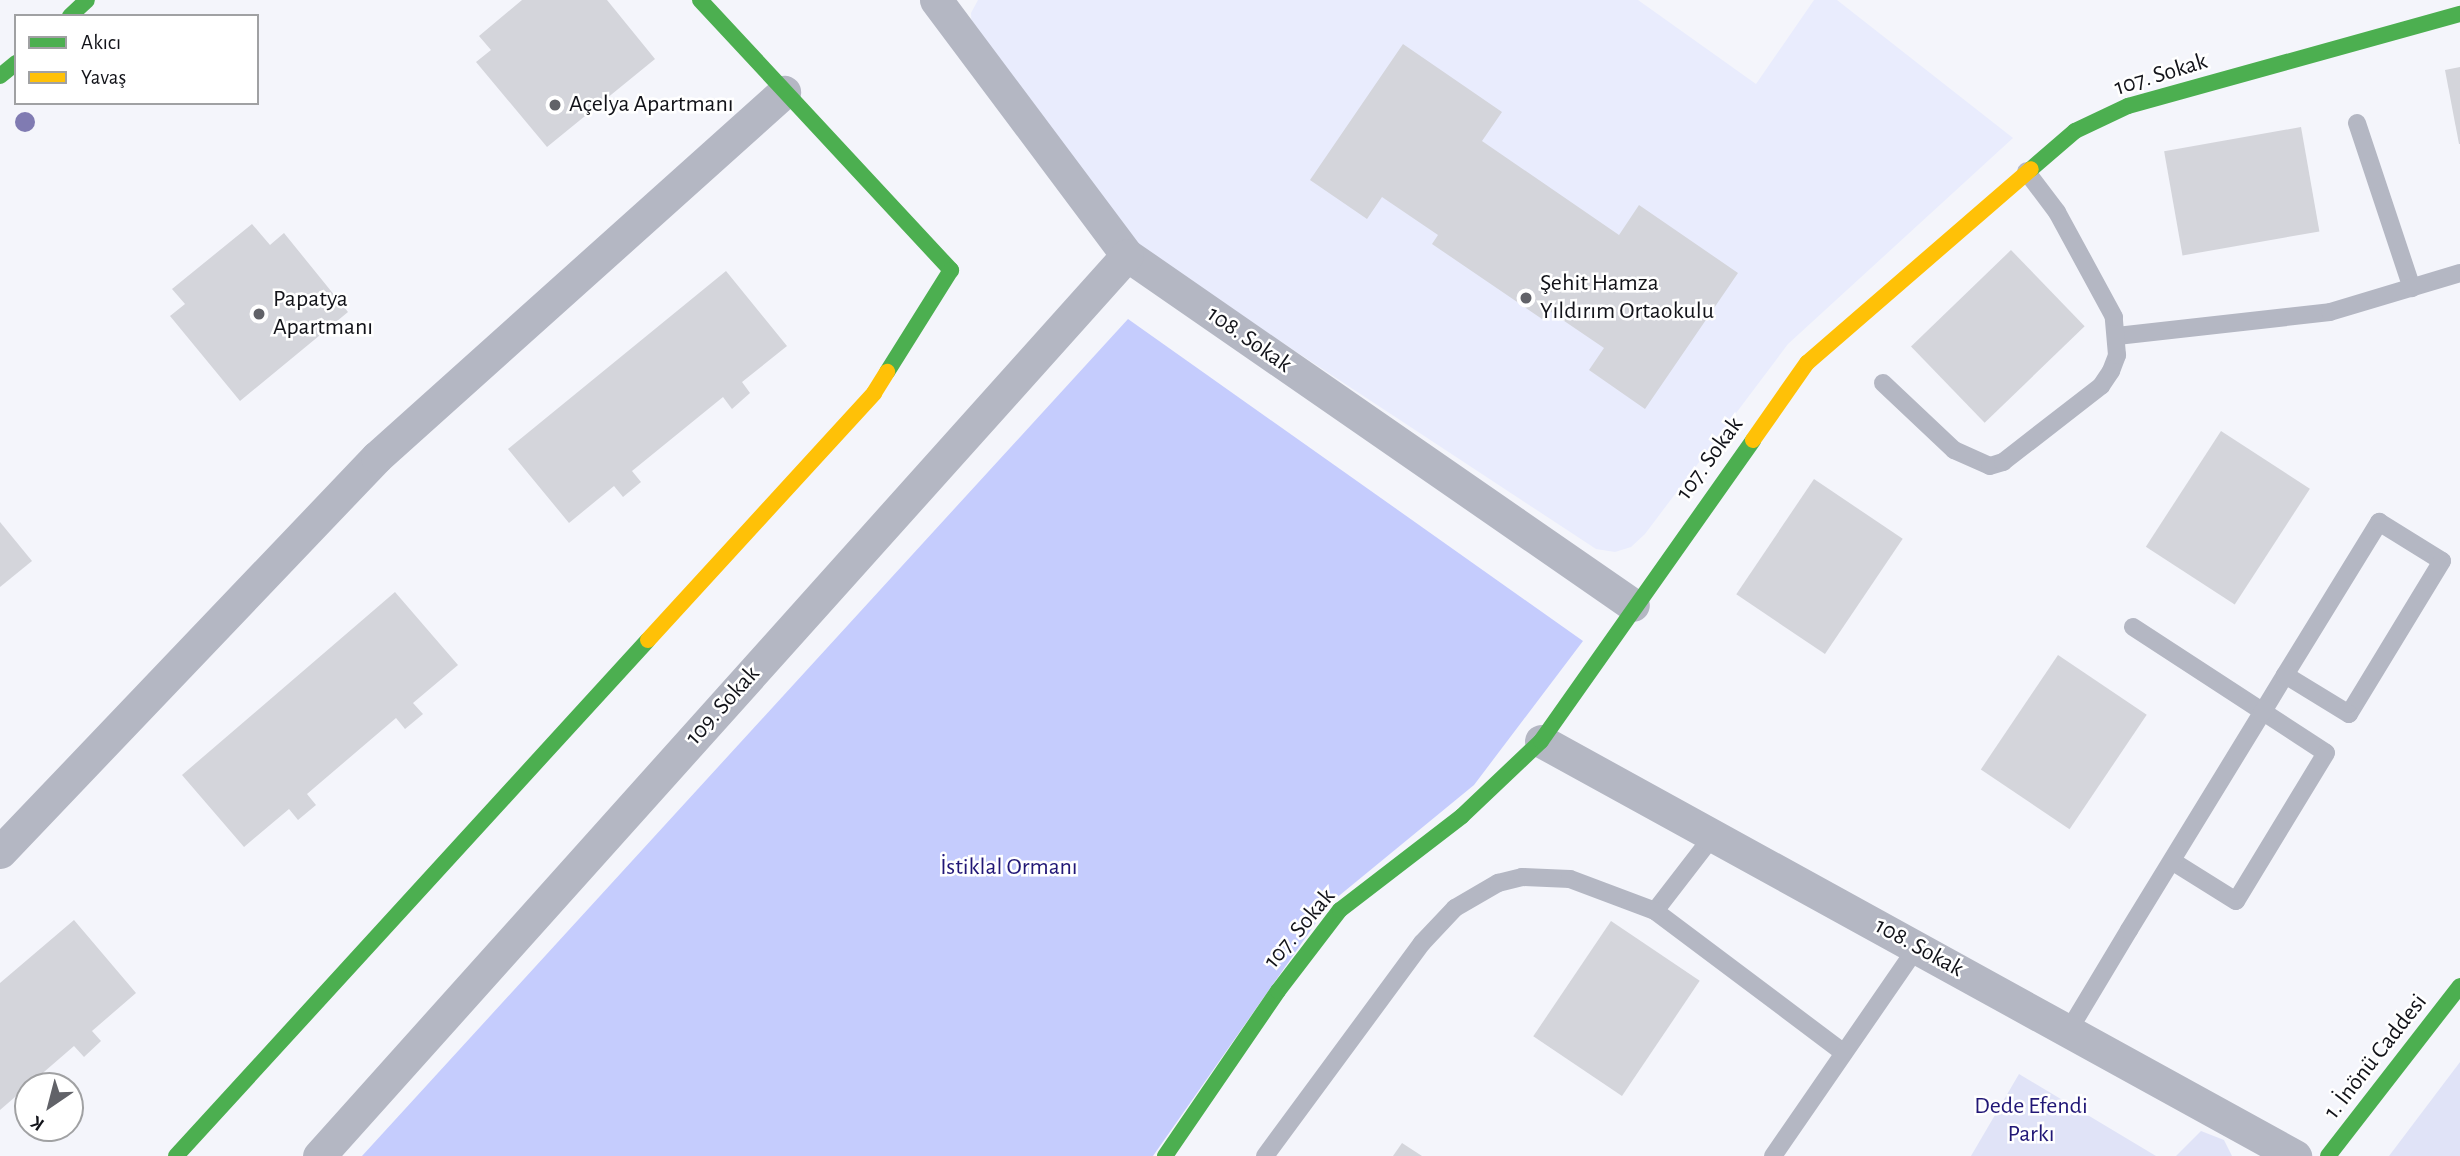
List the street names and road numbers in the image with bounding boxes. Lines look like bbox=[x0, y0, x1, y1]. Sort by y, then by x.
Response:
street label: 107. Sokak bbox=[2111, 47, 2211, 103]
street label: 108. Sokak bbox=[1201, 300, 1297, 380]
street label: 107. Sokak bbox=[1670, 412, 1750, 506]
street label: 109. Sokak bbox=[680, 660, 766, 752]
street label: 107. Sokak bbox=[1258, 883, 1342, 975]
street label: 108. Sokak bbox=[1870, 912, 1968, 984]
street label: 1. İnönü Caddesi bbox=[2318, 989, 2434, 1125]

